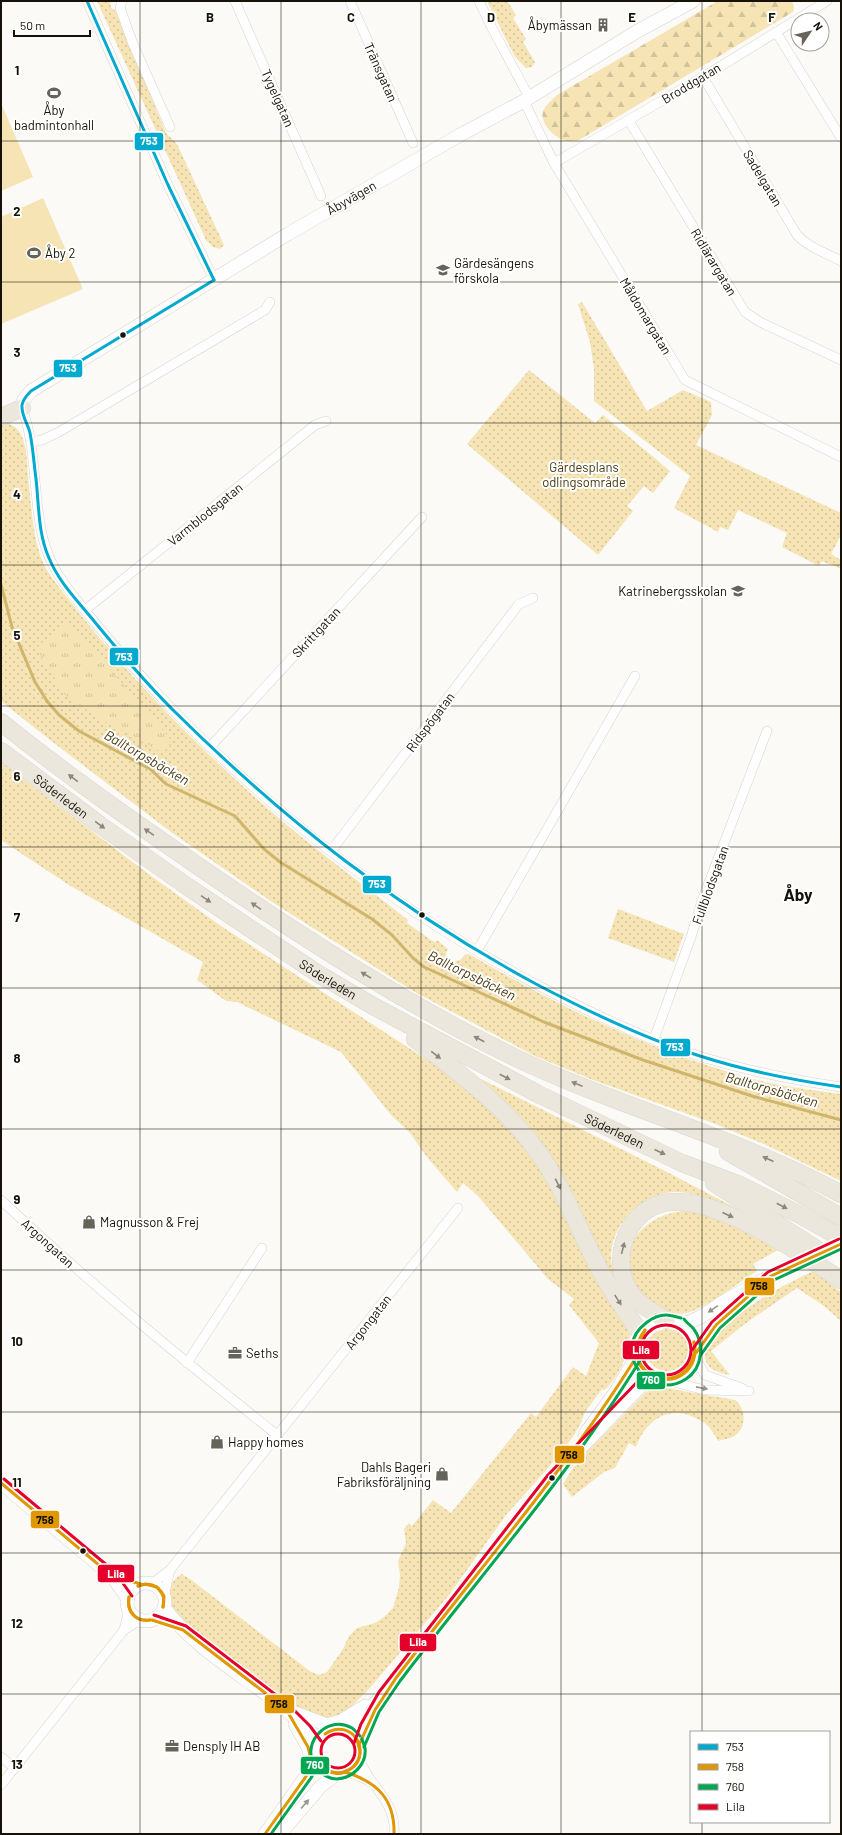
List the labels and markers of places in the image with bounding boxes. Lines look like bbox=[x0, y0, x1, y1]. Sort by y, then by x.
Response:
place label: Åbymässan bbox=[528, 16, 592, 33]
building icon: Åbymässan bbox=[595, 17, 611, 33]
sports icon: Åby badmintonhall bbox=[46, 85, 62, 101]
place label: Åby badmintonhall bbox=[14, 101, 94, 133]
place label: Åby 2 bbox=[45, 244, 75, 261]
sports icon: Åby 2 bbox=[26, 245, 42, 261]
place label: Gärdesängens förskola bbox=[454, 255, 534, 286]
school or university icon: Gärdesängens förskola bbox=[435, 262, 451, 278]
unlabelled marker bbox=[118, 330, 128, 340]
place label: Katrinebergsskolan bbox=[618, 583, 727, 599]
school or university icon: Katrinebergsskolan bbox=[730, 583, 746, 599]
unlabelled marker bbox=[417, 910, 427, 920]
shop icon: Magnusson & Frej bbox=[81, 1214, 97, 1230]
place label: Magnusson & Frej bbox=[100, 1214, 199, 1230]
office icon: Seths bbox=[227, 1345, 243, 1361]
place label: Seths bbox=[246, 1345, 278, 1361]
shop icon: Happy homes bbox=[209, 1434, 225, 1450]
place label: Happy homes bbox=[228, 1434, 304, 1450]
place label: Dahls Bageri Fabriksföräljning bbox=[337, 1459, 431, 1490]
shop icon: Dahls Bageri Fabriksföräljning bbox=[434, 1466, 450, 1482]
unlabelled marker bbox=[547, 1473, 557, 1483]
unlabelled marker bbox=[78, 1546, 88, 1556]
office icon: Densply IH AB bbox=[164, 1738, 180, 1754]
place label: Densply IH AB bbox=[183, 1738, 260, 1754]

